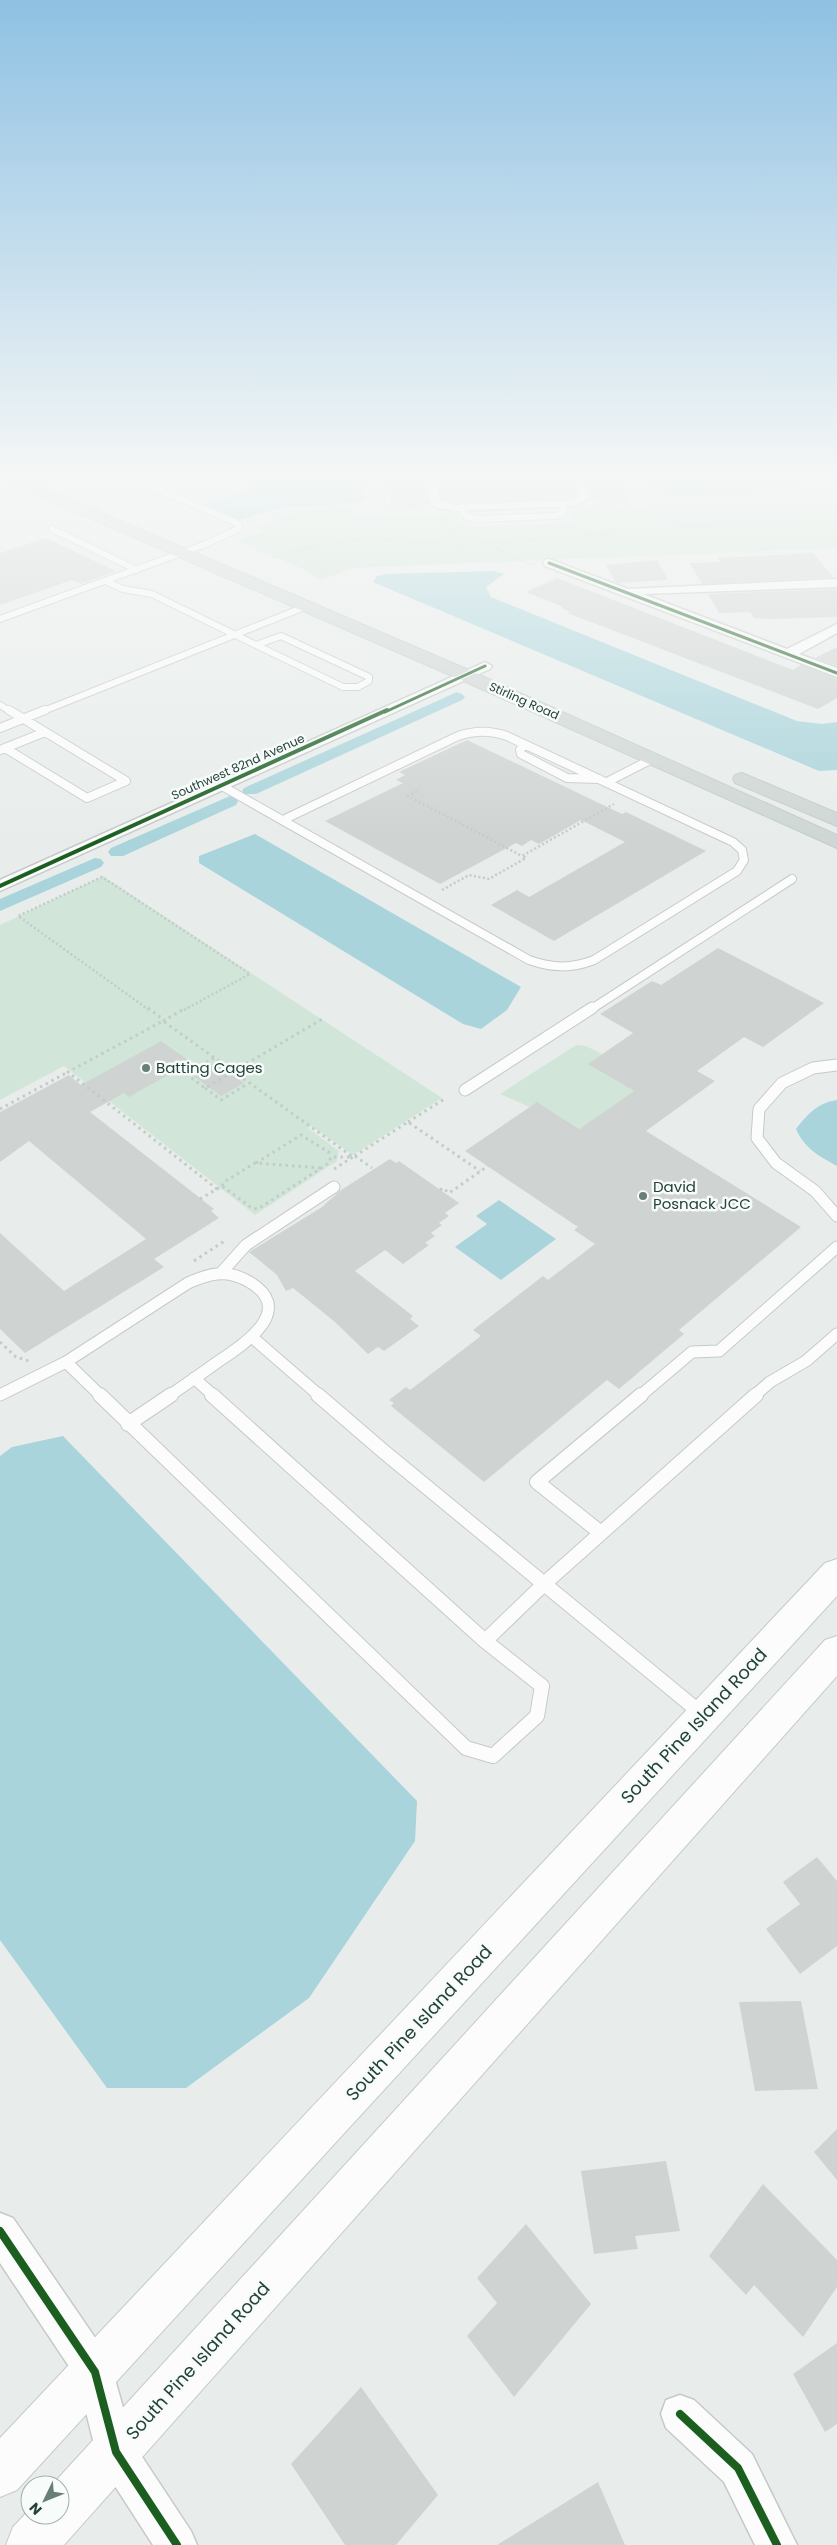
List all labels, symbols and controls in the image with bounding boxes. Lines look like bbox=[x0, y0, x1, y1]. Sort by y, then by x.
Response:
street label: Stirling Road bbox=[487, 678, 562, 724]
street label: Southwest 82nd Avenue bbox=[169, 729, 307, 804]
place label: Batting Cages bbox=[156, 1057, 263, 1078]
marker: Batting Cages bbox=[140, 1062, 152, 1074]
place label: David Posnack JCC bbox=[653, 1176, 751, 1214]
marker: David Posnack JCC bbox=[637, 1190, 649, 1202]
street label: South Pine Island Road bbox=[615, 1642, 773, 1809]
street label: South Pine Island Road bbox=[340, 1939, 498, 2106]
street label: South Pine Island Road bbox=[120, 2276, 275, 2445]
north arrow bbox=[20, 2475, 70, 2525]
text: N bbox=[25, 2498, 46, 2520]

